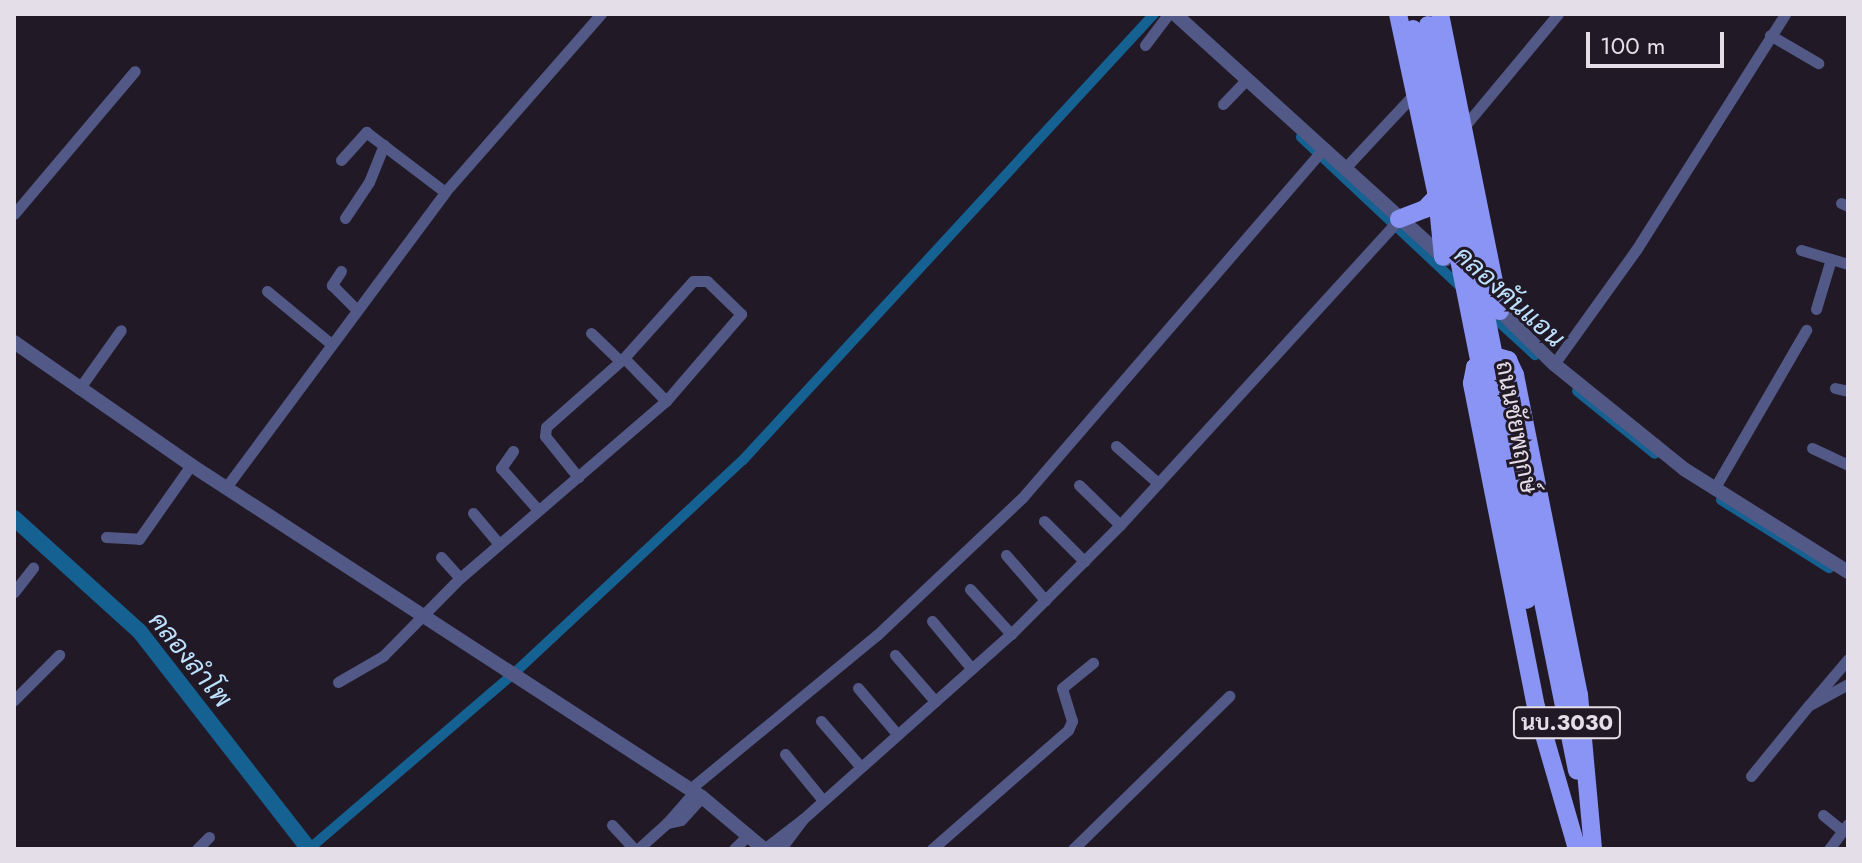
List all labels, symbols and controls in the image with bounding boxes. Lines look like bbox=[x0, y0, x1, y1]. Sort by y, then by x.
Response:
scale bar bbox=[1590, 16, 1728, 66]
text: 100 m bbox=[1600, 28, 1666, 63]
water label: คลองคันแอน bbox=[1448, 240, 1570, 354]
street label: ถนนชัยพฤกษ์ bbox=[1490, 358, 1544, 496]
water label: คลองลำโพ bbox=[142, 606, 238, 714]
road number: นบ.3030 bbox=[1511, 705, 1623, 741]

